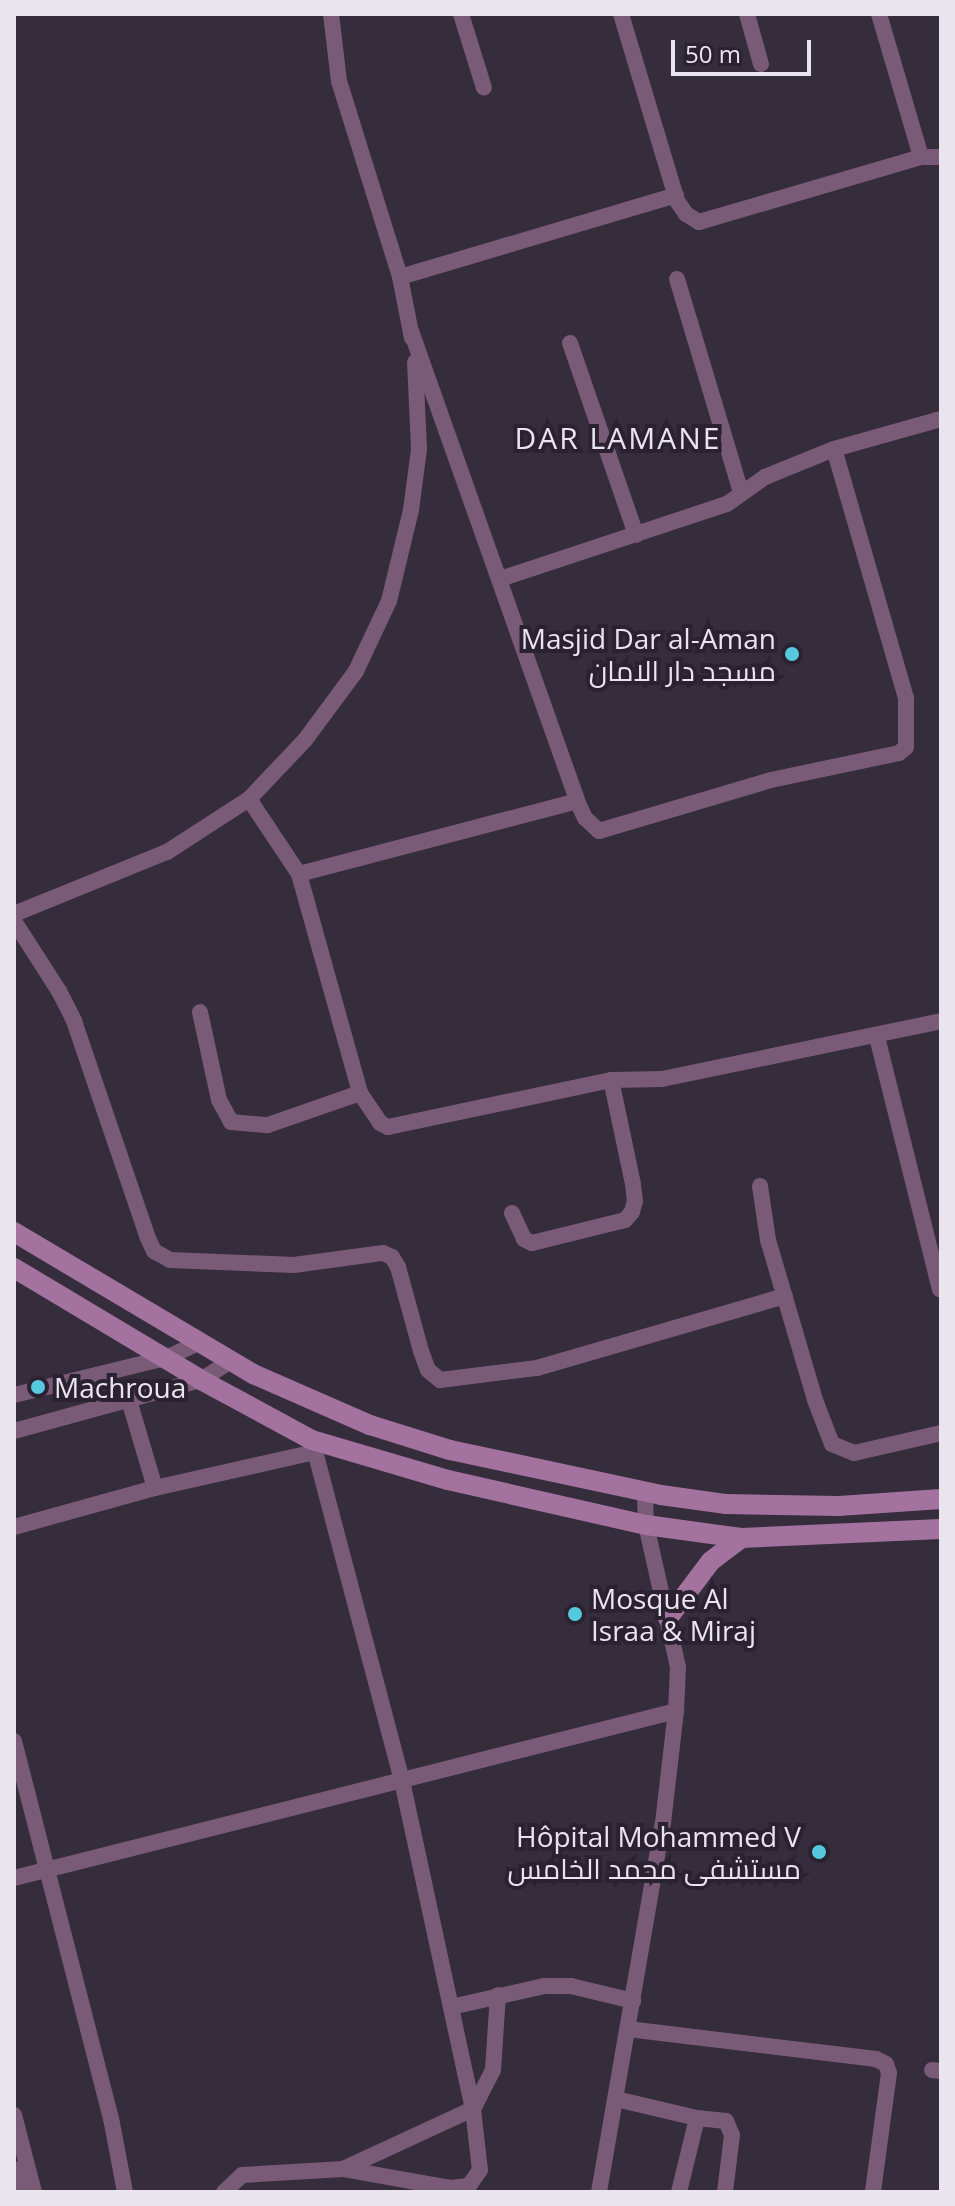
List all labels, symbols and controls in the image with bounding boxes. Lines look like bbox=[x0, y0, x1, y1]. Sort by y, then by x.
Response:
scale bar bbox=[675, 24, 815, 74]
text: 50 m bbox=[685, 37, 741, 70]
district label: DAR LAMANE bbox=[515, 420, 721, 456]
place label: Masjid Dar al-Aman مسجد دار الامان bbox=[521, 621, 776, 687]
marker: Masjid Dar al-Aman مسجد دار الامان bbox=[783, 645, 801, 663]
place label: Machroua bbox=[54, 1370, 186, 1404]
marker: Machroua bbox=[29, 1378, 47, 1396]
place label: Mosque Al Israa & Miraj bbox=[591, 1581, 756, 1647]
marker: Mosque Al Israa & Miraj bbox=[566, 1605, 584, 1623]
place label: Hôpital Mohammed V مستشفى محمد الخامس bbox=[507, 1819, 801, 1885]
marker: Hôpital Mohammed V مستشفى محمد الخامس bbox=[808, 1841, 830, 1863]

